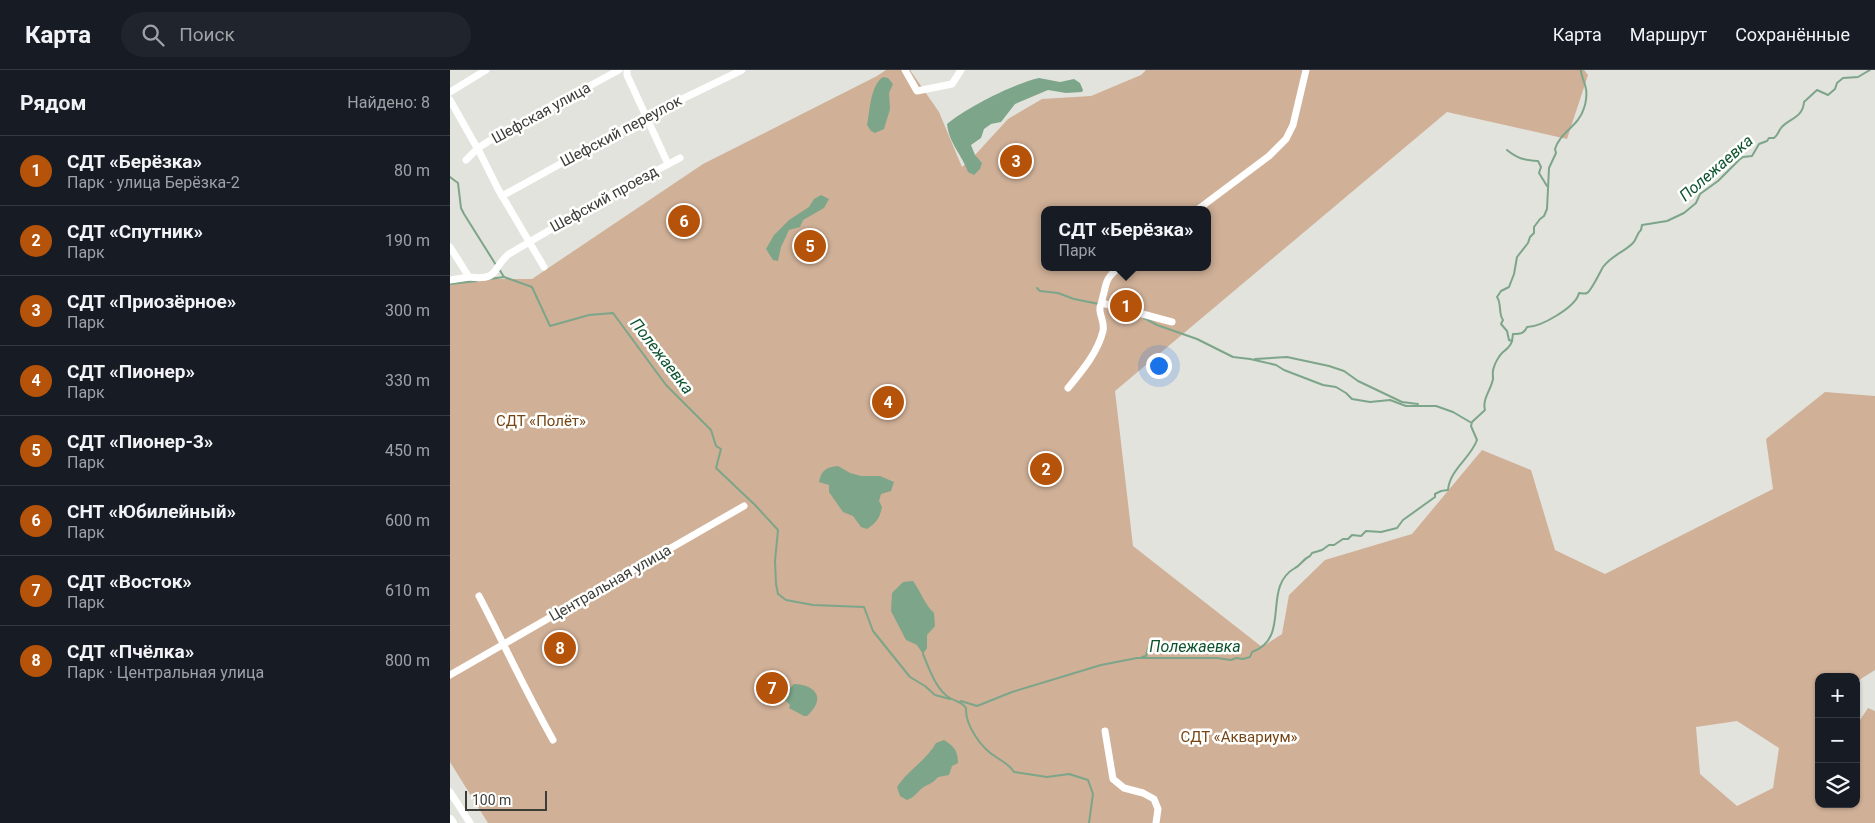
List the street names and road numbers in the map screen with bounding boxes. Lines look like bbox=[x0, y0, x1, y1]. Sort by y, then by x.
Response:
street label: Шефская улица bbox=[488, 78, 594, 148]
street label: Шефский переулок bbox=[557, 91, 685, 171]
street label: Шефский проезд bbox=[547, 162, 661, 236]
street label: Центральная улица bbox=[546, 541, 674, 625]

